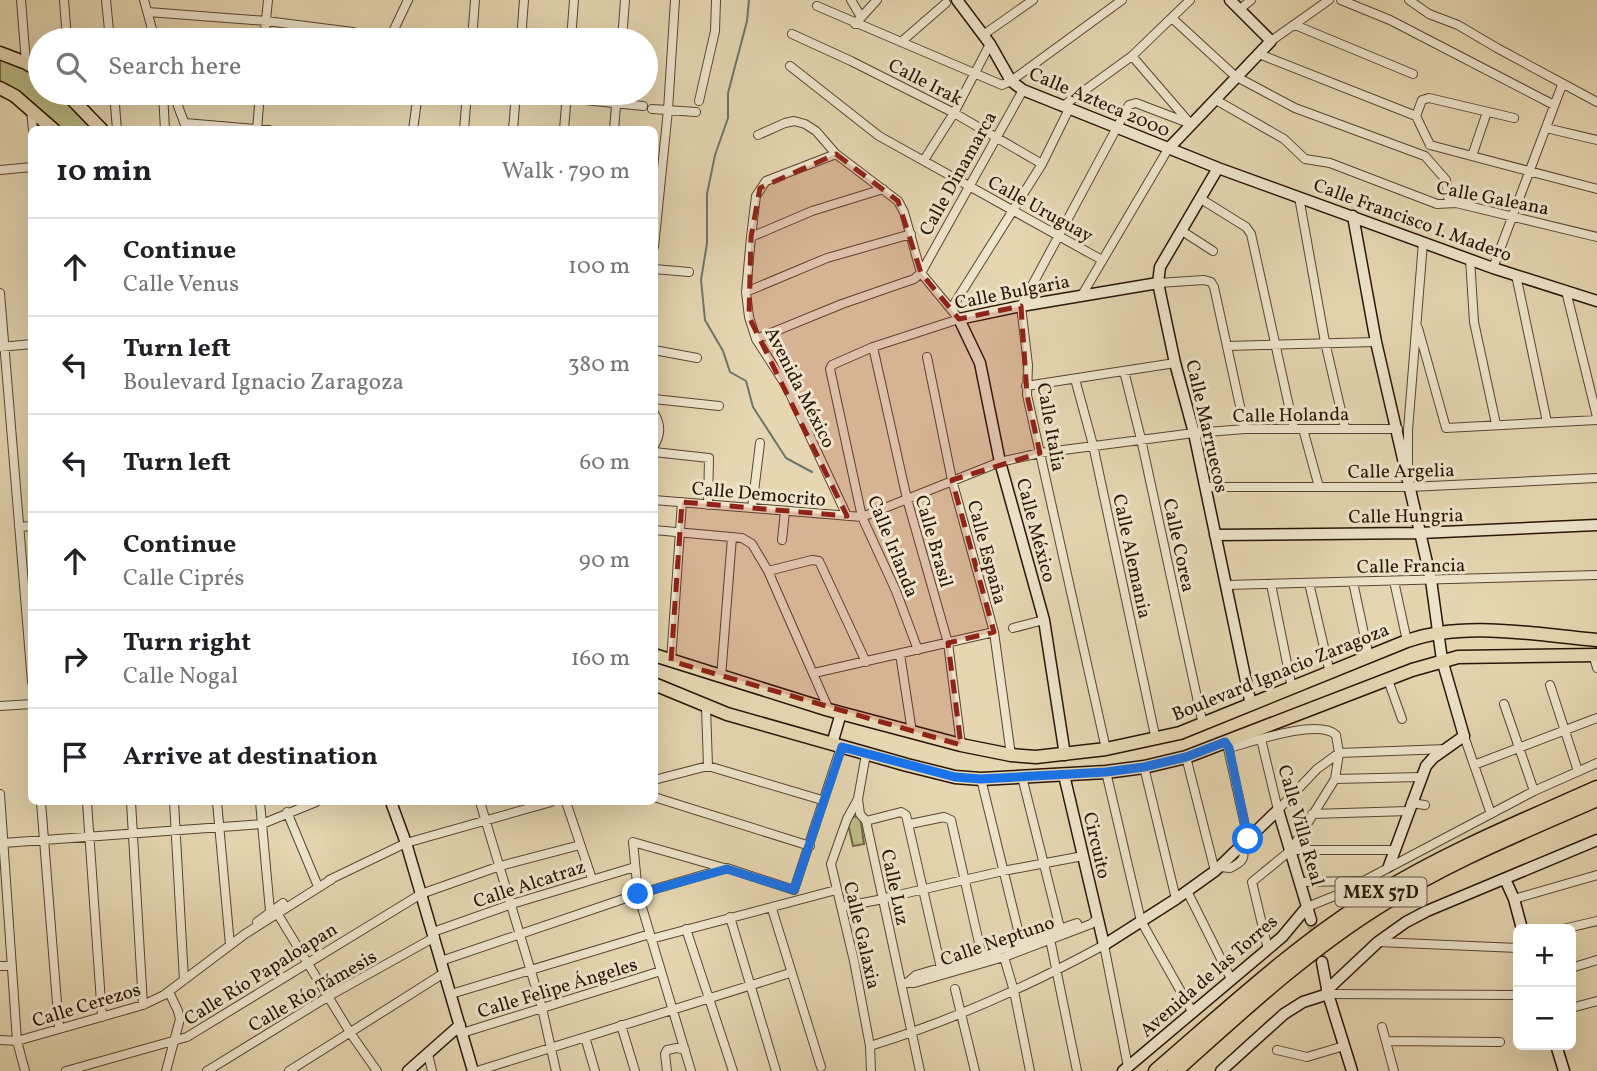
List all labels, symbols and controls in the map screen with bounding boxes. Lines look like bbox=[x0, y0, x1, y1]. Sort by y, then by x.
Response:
search box bbox=[28, 28, 658, 105]
icon: search bbox=[52, 48, 90, 86]
text: Search here bbox=[108, 49, 241, 85]
street label: Calle Irak bbox=[883, 53, 967, 113]
street label: Calle Azteca 2000 bbox=[1025, 61, 1174, 144]
street label: Calle Dinamarca bbox=[914, 107, 1004, 241]
text: 10 min bbox=[56, 151, 152, 193]
text: Walk · 790 m bbox=[502, 156, 630, 188]
street label: Calle Uruguay bbox=[983, 170, 1098, 250]
street label: Calle Francisco I. Madero bbox=[1309, 173, 1515, 269]
street label: Calle Galeana bbox=[1434, 175, 1551, 223]
text: Continue bbox=[123, 233, 236, 269]
icon: ahead bbox=[56, 248, 94, 286]
text: 100 m bbox=[568, 251, 630, 283]
text: Calle Venus bbox=[123, 269, 239, 301]
street label: Calle Bulgaria bbox=[953, 269, 1072, 317]
street label: Avenida México bbox=[758, 323, 841, 453]
text: Turn left bbox=[123, 331, 231, 367]
icon: left bbox=[56, 346, 94, 384]
text: 380 m bbox=[568, 349, 630, 381]
street label: Calle Marruecos bbox=[1178, 357, 1234, 495]
text: Boulevard Ignacio Zaragoza bbox=[123, 367, 404, 399]
street label: Calle Italia bbox=[1029, 381, 1071, 474]
street label: Calle Holanda bbox=[1232, 402, 1350, 430]
icon: left bbox=[56, 444, 94, 482]
text: Turn left bbox=[123, 445, 231, 481]
text: 60 m bbox=[580, 447, 630, 479]
street label: Calle Argelia bbox=[1347, 458, 1455, 486]
street label: Calle Democrito bbox=[691, 476, 827, 514]
street label: Calle México bbox=[1009, 476, 1061, 585]
street label: Calle Irlanda bbox=[860, 492, 924, 601]
street label: Calle Brasil bbox=[908, 492, 959, 591]
street label: Calle Alemania bbox=[1105, 492, 1157, 621]
street label: Calle Corea bbox=[1155, 496, 1201, 595]
street label: Calle España bbox=[960, 498, 1012, 607]
street label: Calle Hungria bbox=[1348, 503, 1464, 531]
text: Continue bbox=[123, 527, 236, 563]
icon: ahead bbox=[56, 542, 94, 580]
text: 90 m bbox=[579, 545, 630, 577]
street label: Calle Francia bbox=[1357, 553, 1466, 581]
text: Calle Ciprés bbox=[123, 563, 244, 595]
street label: Boulevard Ignacio Zaragoza bbox=[1168, 617, 1393, 728]
text: Turn right bbox=[123, 625, 251, 661]
icon: right bbox=[56, 640, 94, 678]
text: 160 m bbox=[571, 643, 630, 675]
text: Calle Nogal bbox=[123, 661, 238, 693]
icon: arrive bbox=[56, 738, 94, 776]
text: Arrive at destination bbox=[123, 739, 378, 775]
street label: Calle Villa Real bbox=[1270, 762, 1330, 889]
street label: Circuito bbox=[1076, 810, 1116, 881]
route start bbox=[1232, 823, 1263, 854]
street label: Calle Luz bbox=[873, 847, 915, 928]
street label: Calle Alcatraz bbox=[470, 855, 589, 915]
route end bbox=[622, 878, 653, 909]
road number: MEX 57D bbox=[1336, 878, 1426, 906]
street label: Calle Galaxia bbox=[836, 879, 886, 992]
street label: Avenida de las Torres bbox=[1135, 909, 1284, 1044]
street label: Calle Neptuno bbox=[937, 910, 1058, 974]
street label: Calle Río Papaloapan bbox=[179, 917, 343, 1032]
map controls bbox=[1513, 924, 1576, 1050]
button: + bbox=[1513, 924, 1576, 987]
street label: Calle Río Támesis bbox=[244, 944, 382, 1039]
street label: Calle Felipe Ángeles bbox=[474, 952, 641, 1026]
street label: Calle Cerezos bbox=[29, 977, 144, 1035]
button: − bbox=[1513, 987, 1576, 1050]

